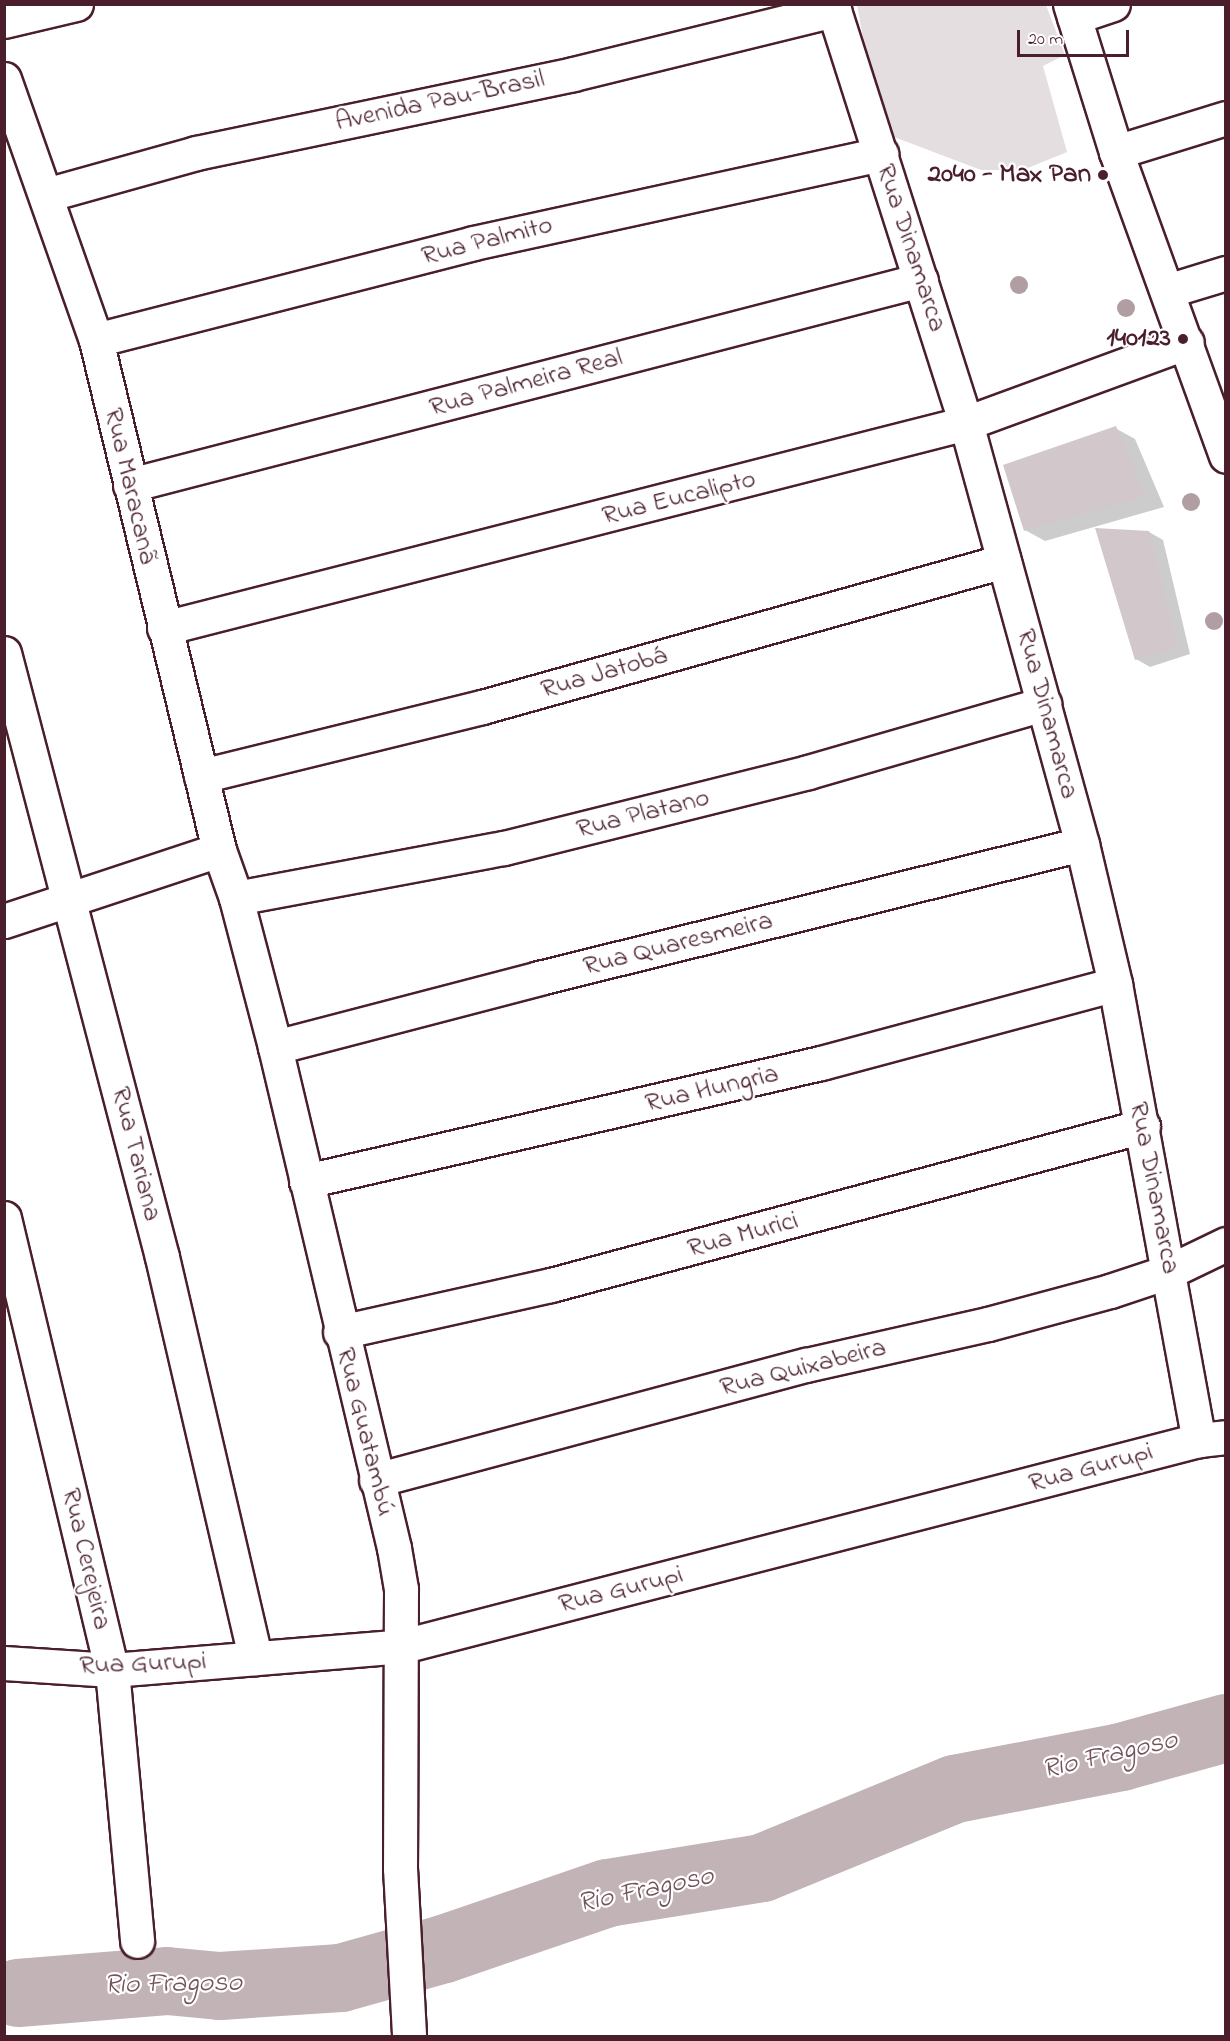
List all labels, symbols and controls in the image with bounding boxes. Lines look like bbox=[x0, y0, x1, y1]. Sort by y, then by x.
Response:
scale bar bbox=[1020, 18, 1132, 56]
text: 20 m bbox=[1028, 27, 1063, 53]
street label: Avenida Pau-Brasil bbox=[332, 63, 548, 139]
place label: 2040 - Max Pan bbox=[928, 159, 1091, 191]
street label: Rua Dinamarca bbox=[869, 160, 953, 336]
marker: 2040 - Max Pan bbox=[1096, 168, 1110, 182]
street label: Rua Palmito bbox=[418, 209, 556, 273]
place label: 140123 bbox=[1106, 323, 1171, 355]
marker: 140123 bbox=[1176, 332, 1190, 346]
street label: Rua Palmeira Real bbox=[426, 342, 626, 424]
street label: Rua Maracanã bbox=[96, 405, 164, 567]
street label: Rua Eucalipto bbox=[599, 463, 759, 533]
street label: Rua Dinamarca bbox=[1009, 625, 1085, 803]
street label: Rua Jatobá bbox=[537, 640, 671, 706]
street label: Rua Platano bbox=[573, 782, 713, 846]
street label: Rua Quaresmeira bbox=[580, 905, 776, 983]
street label: Rua Hungria bbox=[642, 1058, 782, 1120]
street label: Rua Tariana bbox=[104, 1083, 168, 1225]
street label: Rua Dinamarca bbox=[1121, 1099, 1187, 1277]
street label: Rua Murici bbox=[684, 1205, 802, 1265]
street label: Rua Quixabeira bbox=[717, 1332, 889, 1404]
street label: Rua Guatambú bbox=[328, 1344, 402, 1520]
street label: Rua Gurupi bbox=[1025, 1436, 1157, 1500]
street label: Rua Cerejeira bbox=[54, 1485, 118, 1633]
street label: Rua Gurupi bbox=[555, 1559, 687, 1621]
street label: Rua Gurupi bbox=[79, 1646, 207, 1682]
water label: Rio Fragoso bbox=[1039, 1724, 1181, 1788]
water label: Rio Fragoso bbox=[575, 1860, 717, 1922]
water label: Rio Fragoso bbox=[104, 1967, 242, 2003]

